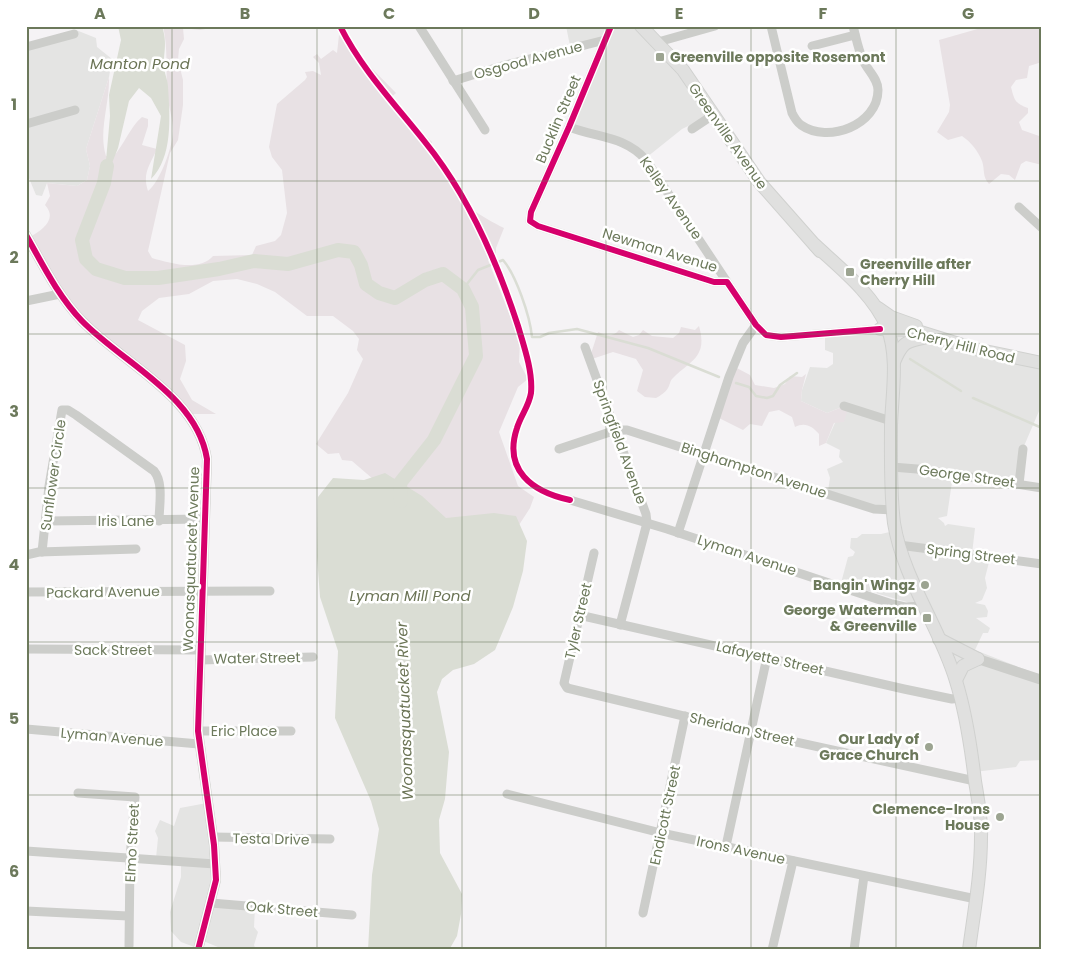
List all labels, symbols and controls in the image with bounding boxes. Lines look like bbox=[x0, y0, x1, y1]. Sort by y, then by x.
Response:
text: A bbox=[94, 2, 106, 25]
text: B bbox=[240, 2, 250, 25]
text: C bbox=[383, 2, 395, 25]
text: D bbox=[528, 2, 540, 25]
text: E bbox=[675, 2, 683, 25]
text: F bbox=[819, 2, 828, 25]
text: G bbox=[962, 2, 974, 25]
street label: Osgood Avenue bbox=[472, 36, 585, 84]
place label: Greenville opposite Rosemont bbox=[670, 47, 886, 67]
marker: Greenville opposite Rosemont bbox=[654, 51, 666, 63]
water label: Manton Pond bbox=[90, 53, 191, 74]
street label: Bucklin Street bbox=[530, 72, 586, 166]
street label: Greenville Avenue bbox=[684, 79, 772, 193]
text: 1 bbox=[11, 93, 17, 116]
street label: Kelley Avenue bbox=[635, 153, 707, 244]
street label: Newman Avenue bbox=[600, 223, 720, 277]
text: 2 bbox=[9, 246, 19, 269]
place label: Greenville after Cherry Hill bbox=[860, 254, 971, 290]
marker: Greenville after Cherry Hill bbox=[844, 266, 856, 278]
street label: Cherry Hill Road bbox=[905, 322, 1017, 368]
street label: Springfield Avenue bbox=[588, 377, 652, 507]
text: 3 bbox=[9, 400, 19, 423]
street label: Sunflower Circle bbox=[35, 418, 71, 532]
street label: Binghampton Avenue bbox=[679, 437, 830, 503]
street label: George Street bbox=[918, 459, 1016, 493]
street label: Woonasquatucket Avenue bbox=[178, 466, 204, 652]
street label: Iris Lane bbox=[98, 511, 154, 531]
street label: Lyman Avenue bbox=[695, 530, 799, 581]
street label: Spring Street bbox=[925, 539, 1017, 569]
text: 4 bbox=[9, 553, 20, 576]
place label: Bangin' Wingz bbox=[813, 575, 915, 595]
marker: Bangin' Wingz bbox=[919, 579, 931, 591]
street label: Packard Avenue bbox=[46, 581, 160, 603]
street label: Tyler Street bbox=[560, 581, 596, 661]
water label: Lyman Mill Pond bbox=[349, 585, 471, 606]
place label: George Waterman & Greenville bbox=[783, 600, 917, 636]
marker: George Waterman & Greenville bbox=[921, 612, 933, 624]
water label: Woonasquatucket River bbox=[391, 621, 418, 801]
street label: Lafayette Street bbox=[714, 636, 826, 680]
street label: Sack Street bbox=[74, 640, 152, 660]
street label: Water Street bbox=[213, 647, 301, 669]
text: 5 bbox=[9, 707, 19, 730]
street label: Sheridan Street bbox=[688, 707, 796, 751]
street label: Eric Place bbox=[211, 721, 277, 741]
street label: Lyman Avenue bbox=[60, 723, 165, 751]
place label: Our Lady of Grace Church bbox=[819, 729, 919, 765]
marker: Our Lady of Grace Church bbox=[923, 741, 935, 753]
street label: Endicott Street bbox=[645, 763, 685, 867]
place label: Clemence-Irons House bbox=[872, 799, 990, 835]
street label: Elmo Street bbox=[120, 803, 144, 883]
marker: Clemence-Irons House bbox=[994, 811, 1006, 823]
street label: Testa Drive bbox=[232, 828, 310, 850]
street label: Irons Avenue bbox=[695, 831, 788, 869]
text: 6 bbox=[9, 860, 19, 883]
street label: Oak Street bbox=[245, 896, 319, 922]

